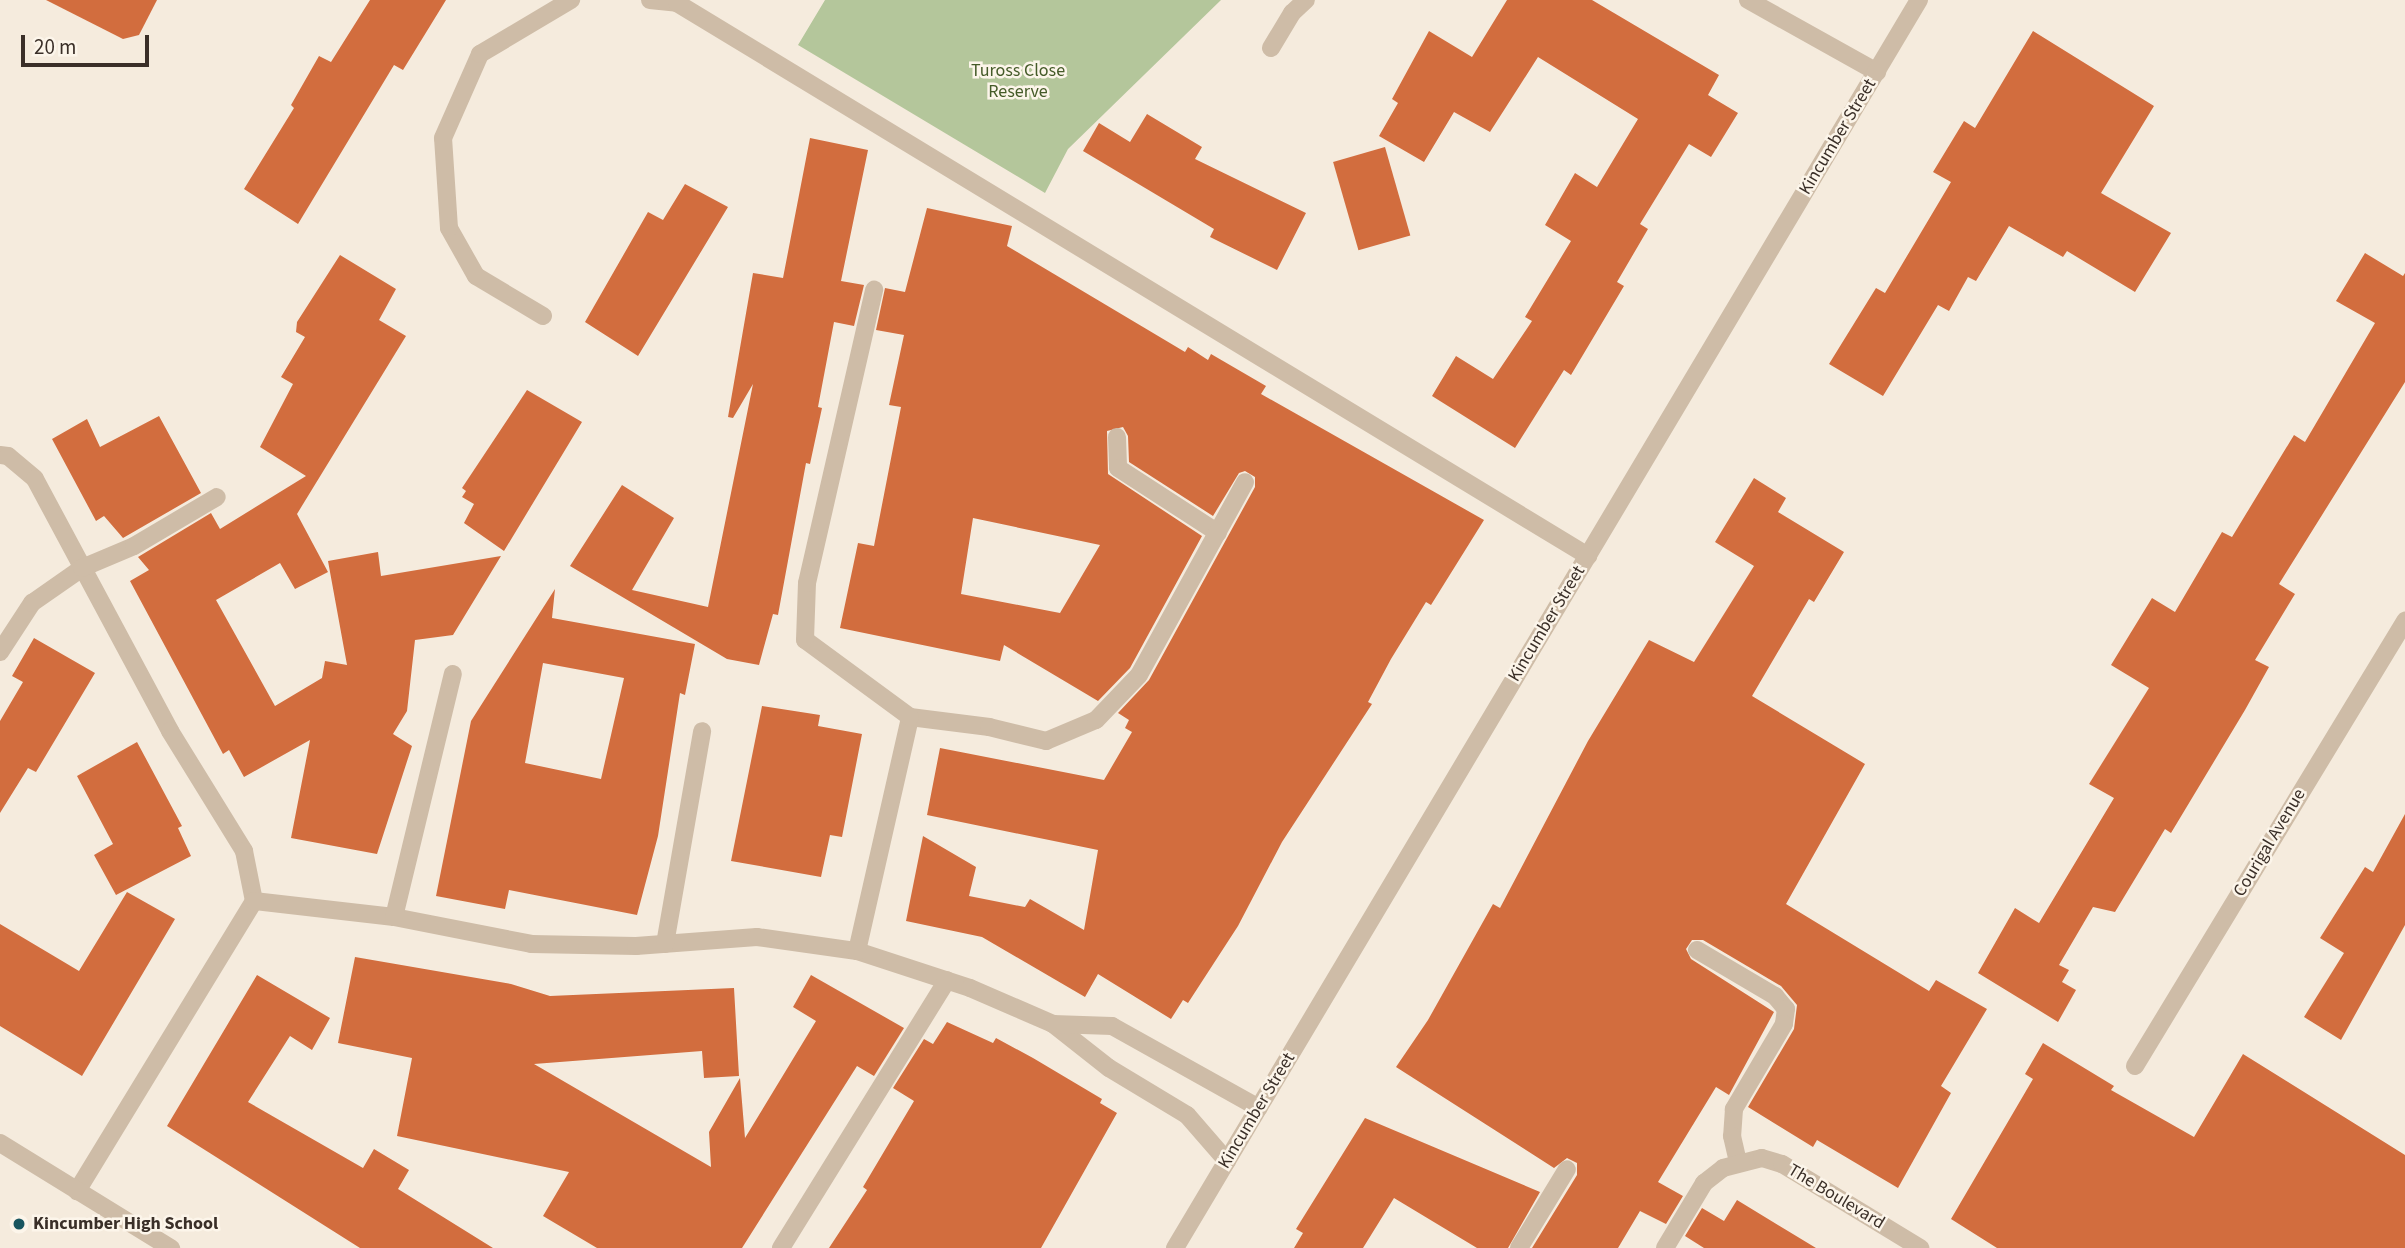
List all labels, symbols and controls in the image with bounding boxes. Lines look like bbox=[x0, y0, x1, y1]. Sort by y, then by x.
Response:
scale bar bbox=[24, 21, 152, 65]
text: 20 m bbox=[34, 32, 76, 62]
park label: Tuross Close Reserve bbox=[971, 61, 1065, 104]
street label: Kincumber Street bbox=[1795, 75, 1881, 199]
street label: Kincumber Street bbox=[1504, 562, 1590, 686]
street label: Courigal Avenue bbox=[2229, 785, 2311, 901]
street label: Kincumber Street bbox=[1214, 1049, 1300, 1173]
street label: The Boulevard bbox=[1784, 1160, 1888, 1234]
place label: Kincumber High School bbox=[33, 1213, 218, 1235]
marker: Kincumber High School bbox=[11, 1216, 27, 1232]

